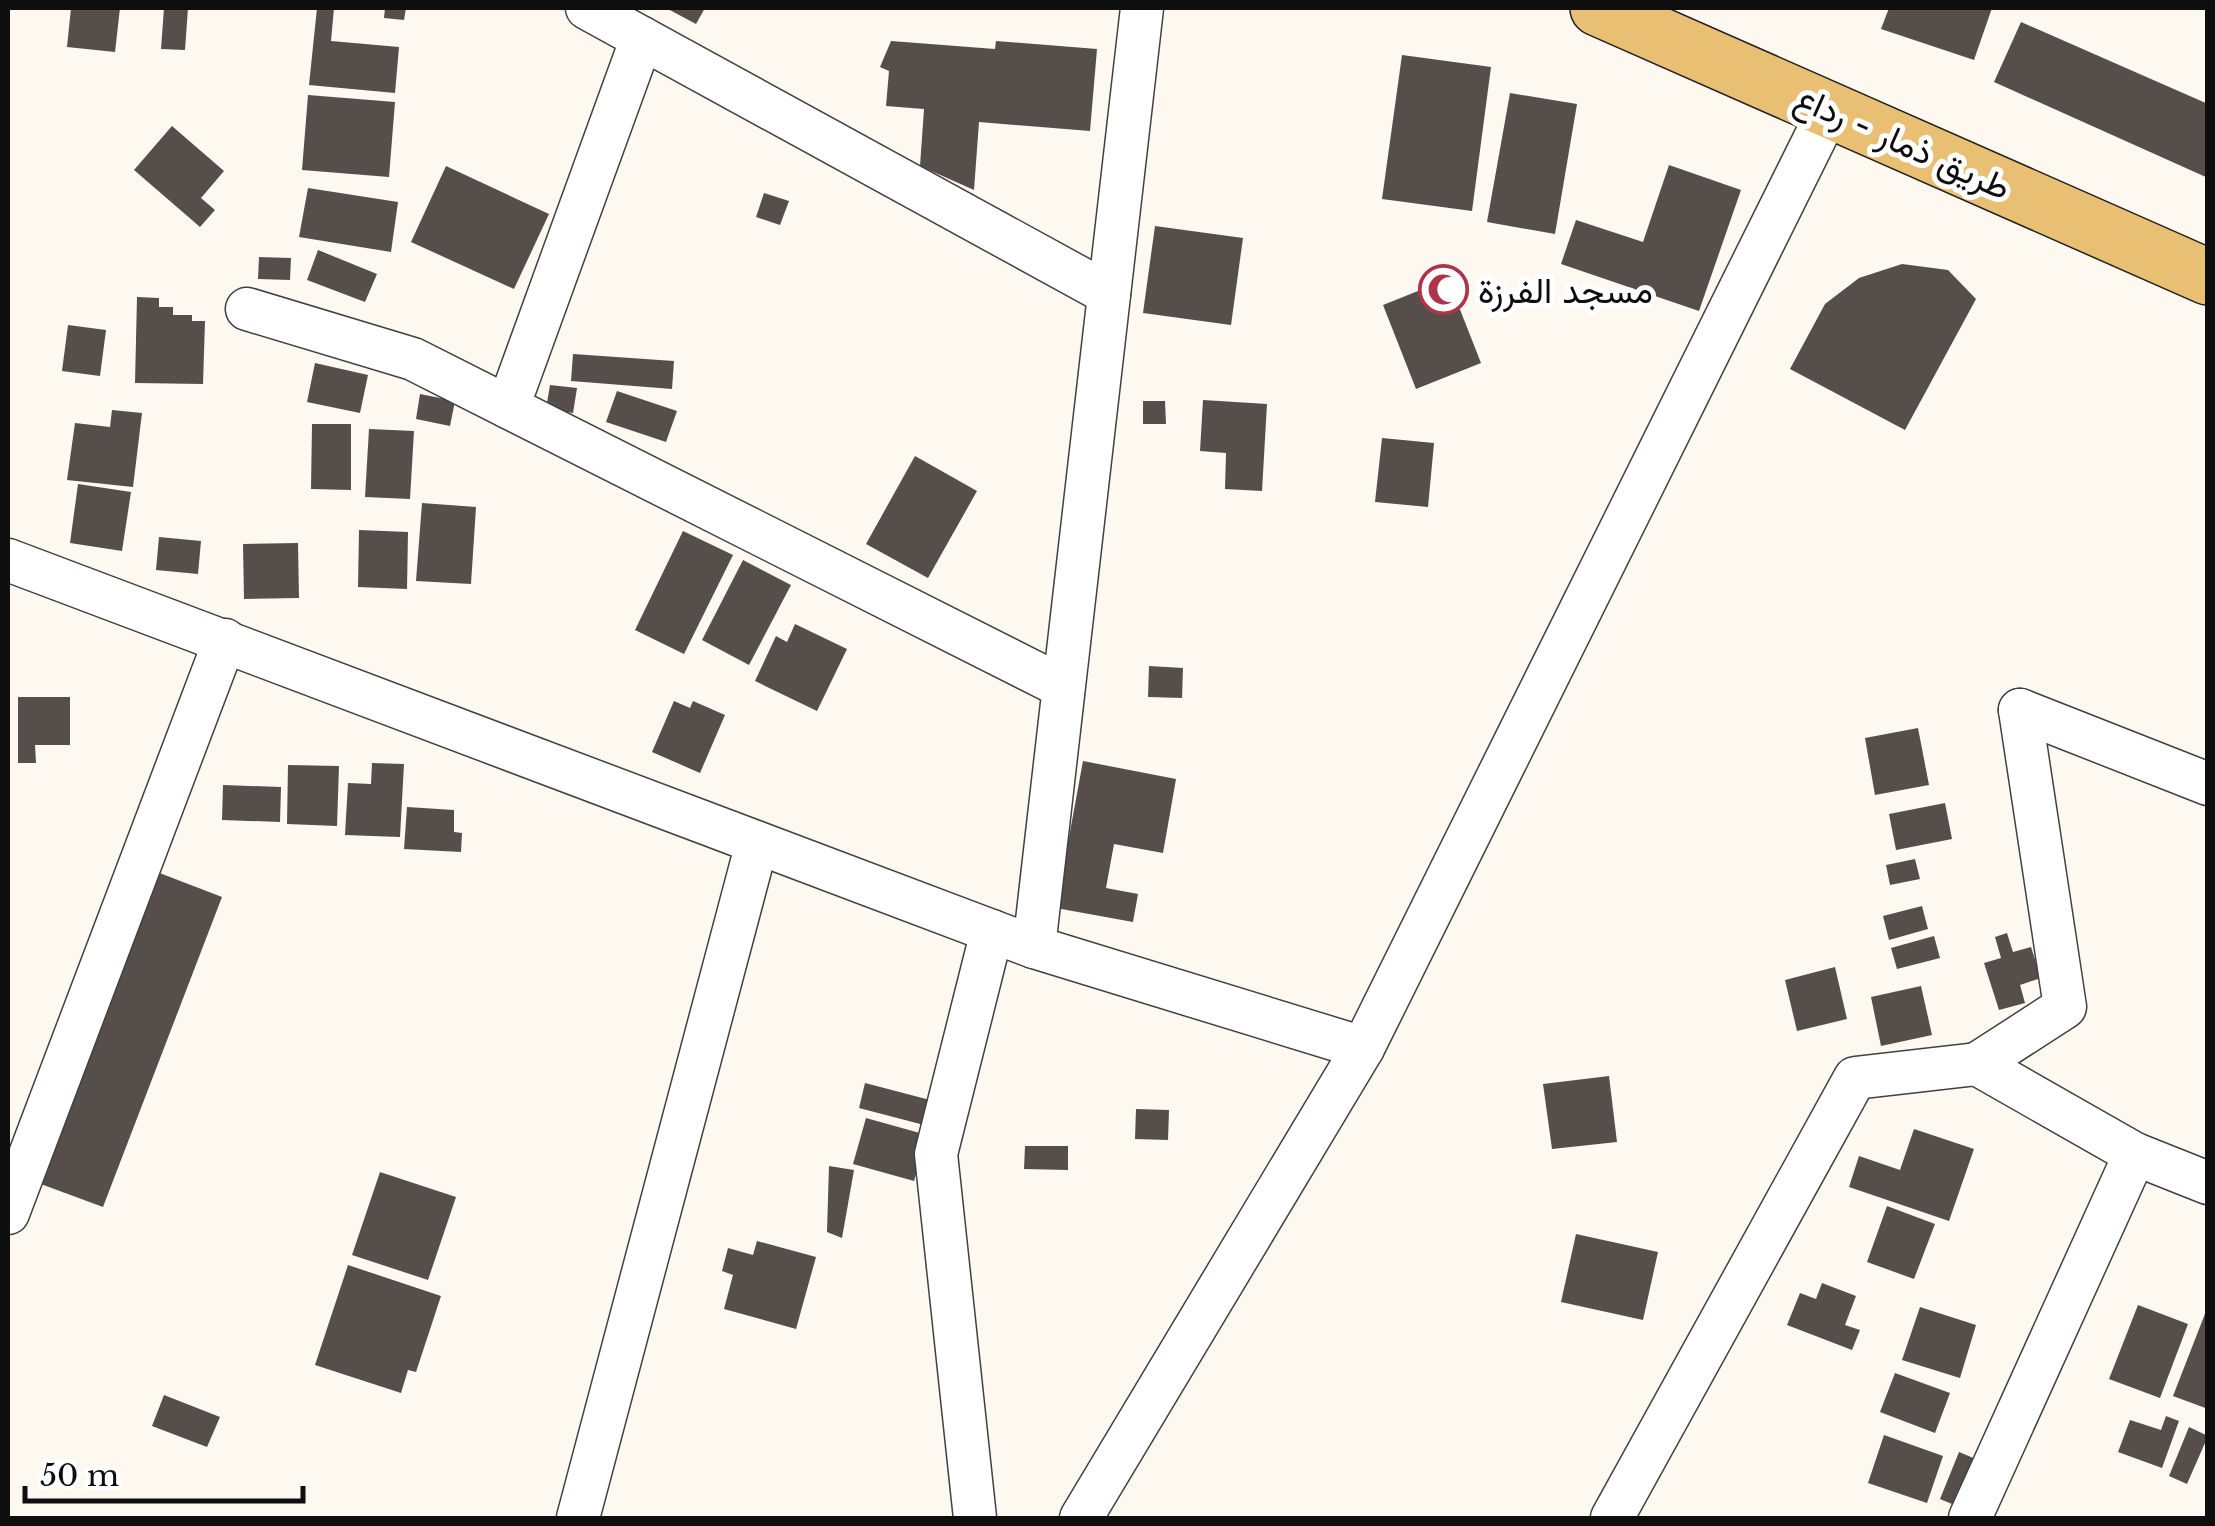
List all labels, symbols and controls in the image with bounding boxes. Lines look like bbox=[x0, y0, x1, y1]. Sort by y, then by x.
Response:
street label: طريق ذمار - رداع bbox=[1787, 75, 2017, 211]
mosque icon: مسجد الفرزة bbox=[1417, 264, 1469, 316]
place label: مسجد الفرزة bbox=[1478, 269, 1653, 313]
scale bar bbox=[25, 1441, 302, 1503]
text: 50 m bbox=[40, 1457, 119, 1494]

